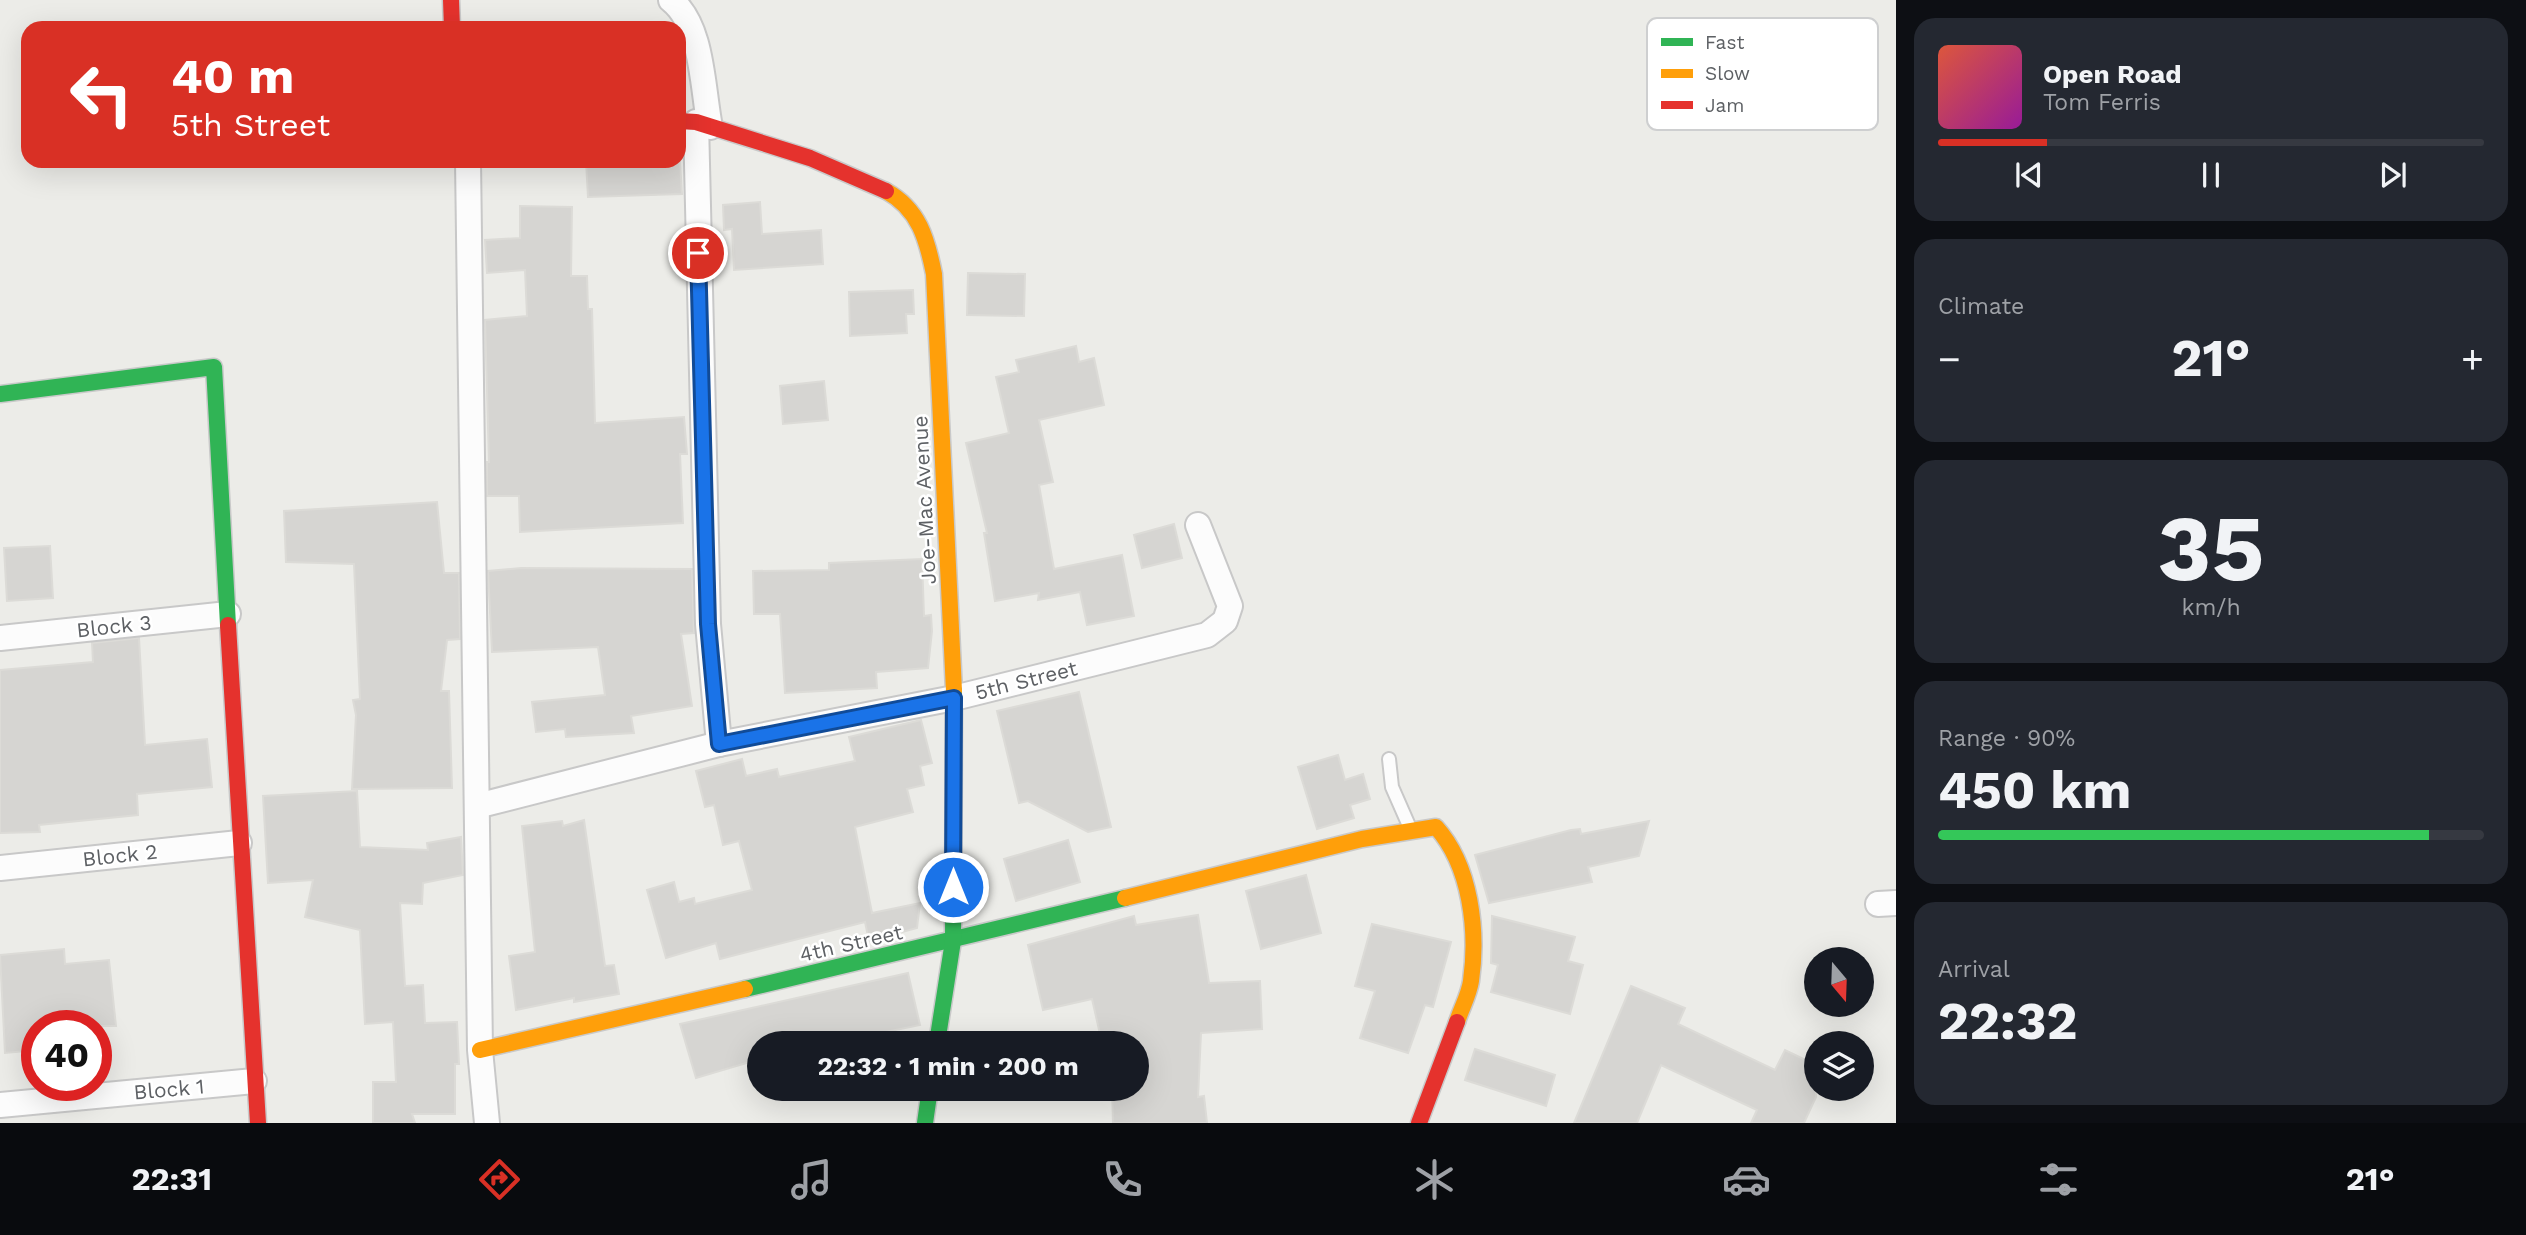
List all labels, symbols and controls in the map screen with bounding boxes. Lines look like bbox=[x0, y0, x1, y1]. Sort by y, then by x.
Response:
legend bbox=[1647, 18, 1878, 130]
text: Fast bbox=[1705, 31, 1744, 54]
text: 40 m bbox=[171, 47, 294, 105]
icon: left bbox=[56, 49, 147, 140]
text: Open Road bbox=[2043, 59, 2181, 89]
text: Slow bbox=[1705, 62, 1750, 85]
text: Tom Ferris bbox=[2043, 89, 2161, 116]
text: Jam bbox=[1705, 94, 1744, 117]
text: 5th Street bbox=[171, 106, 330, 144]
icon: previous bbox=[2010, 156, 2048, 194]
icon: pause bbox=[2192, 156, 2230, 194]
icon: next bbox=[2374, 156, 2412, 194]
pin bbox=[668, 223, 728, 283]
icon: arrive bbox=[679, 234, 717, 272]
text: Climate bbox=[1938, 293, 2024, 320]
text: 21° bbox=[2171, 328, 2251, 389]
text: − bbox=[1938, 337, 1961, 381]
text: + bbox=[2461, 337, 2484, 381]
street label: Joe-Mac Avenue bbox=[907, 415, 941, 585]
text: 35 bbox=[2157, 495, 2265, 602]
text: km/h bbox=[2181, 594, 2241, 621]
street label: Block 3 bbox=[75, 610, 153, 642]
street label: 5th Street bbox=[972, 655, 1080, 705]
text: Range · 90% bbox=[1938, 725, 2075, 752]
text: 450 km bbox=[1938, 760, 2132, 821]
street label: Block 2 bbox=[81, 839, 159, 871]
position arrow bbox=[916, 850, 990, 924]
street label: 4th Street bbox=[797, 919, 905, 967]
north arrow bbox=[1804, 947, 1874, 1017]
map controls bbox=[1804, 947, 1874, 1101]
text: Arrival bbox=[1938, 956, 2010, 983]
text: 22:32 bbox=[1938, 991, 2078, 1052]
speed limit sign: 40 bbox=[21, 1010, 112, 1101]
button: layers bbox=[1804, 1031, 1874, 1101]
text: 22:32 · 1 min · 200 m bbox=[817, 1051, 1079, 1081]
street label: Block 1 bbox=[133, 1073, 205, 1105]
icon: directions bbox=[475, 1155, 524, 1204]
icon: music bbox=[787, 1155, 836, 1204]
icon: phone bbox=[1098, 1155, 1147, 1204]
icon: climate bbox=[1410, 1155, 1459, 1204]
icon: car bbox=[1722, 1155, 1771, 1204]
icon: filters bbox=[2034, 1155, 2083, 1204]
text: 22:31 bbox=[131, 1160, 212, 1198]
text: 21° bbox=[2346, 1160, 2395, 1198]

